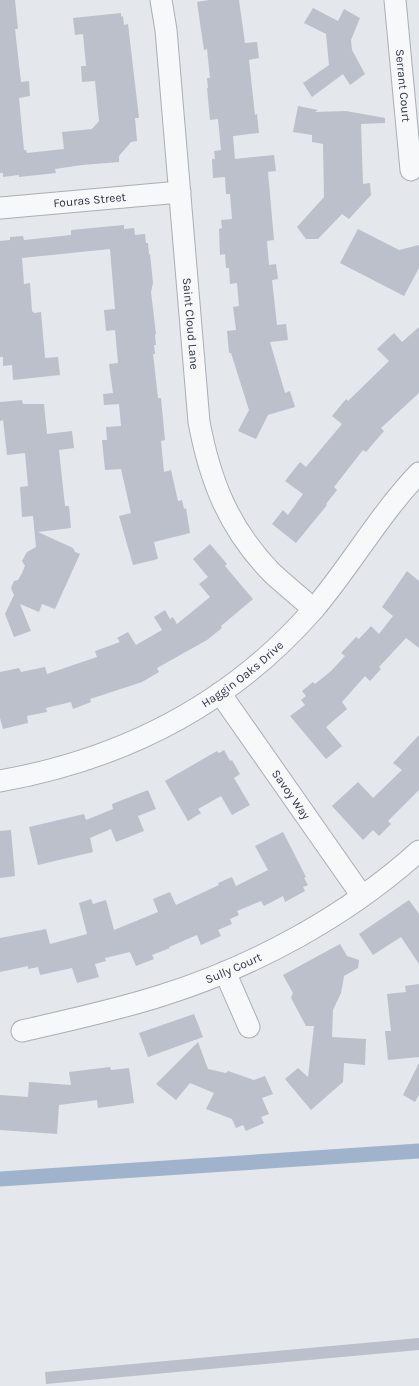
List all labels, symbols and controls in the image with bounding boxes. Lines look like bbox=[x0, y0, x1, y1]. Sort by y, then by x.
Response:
street label: Serrant Court bbox=[393, 48, 414, 123]
street label: Fouras Street bbox=[53, 190, 127, 210]
street label: Saint Cloud Lane bbox=[180, 277, 202, 370]
street label: Haggin Oaks Drive bbox=[199, 638, 286, 710]
street label: Savoy Way bbox=[269, 767, 314, 823]
street label: Sully Court bbox=[203, 950, 264, 986]

